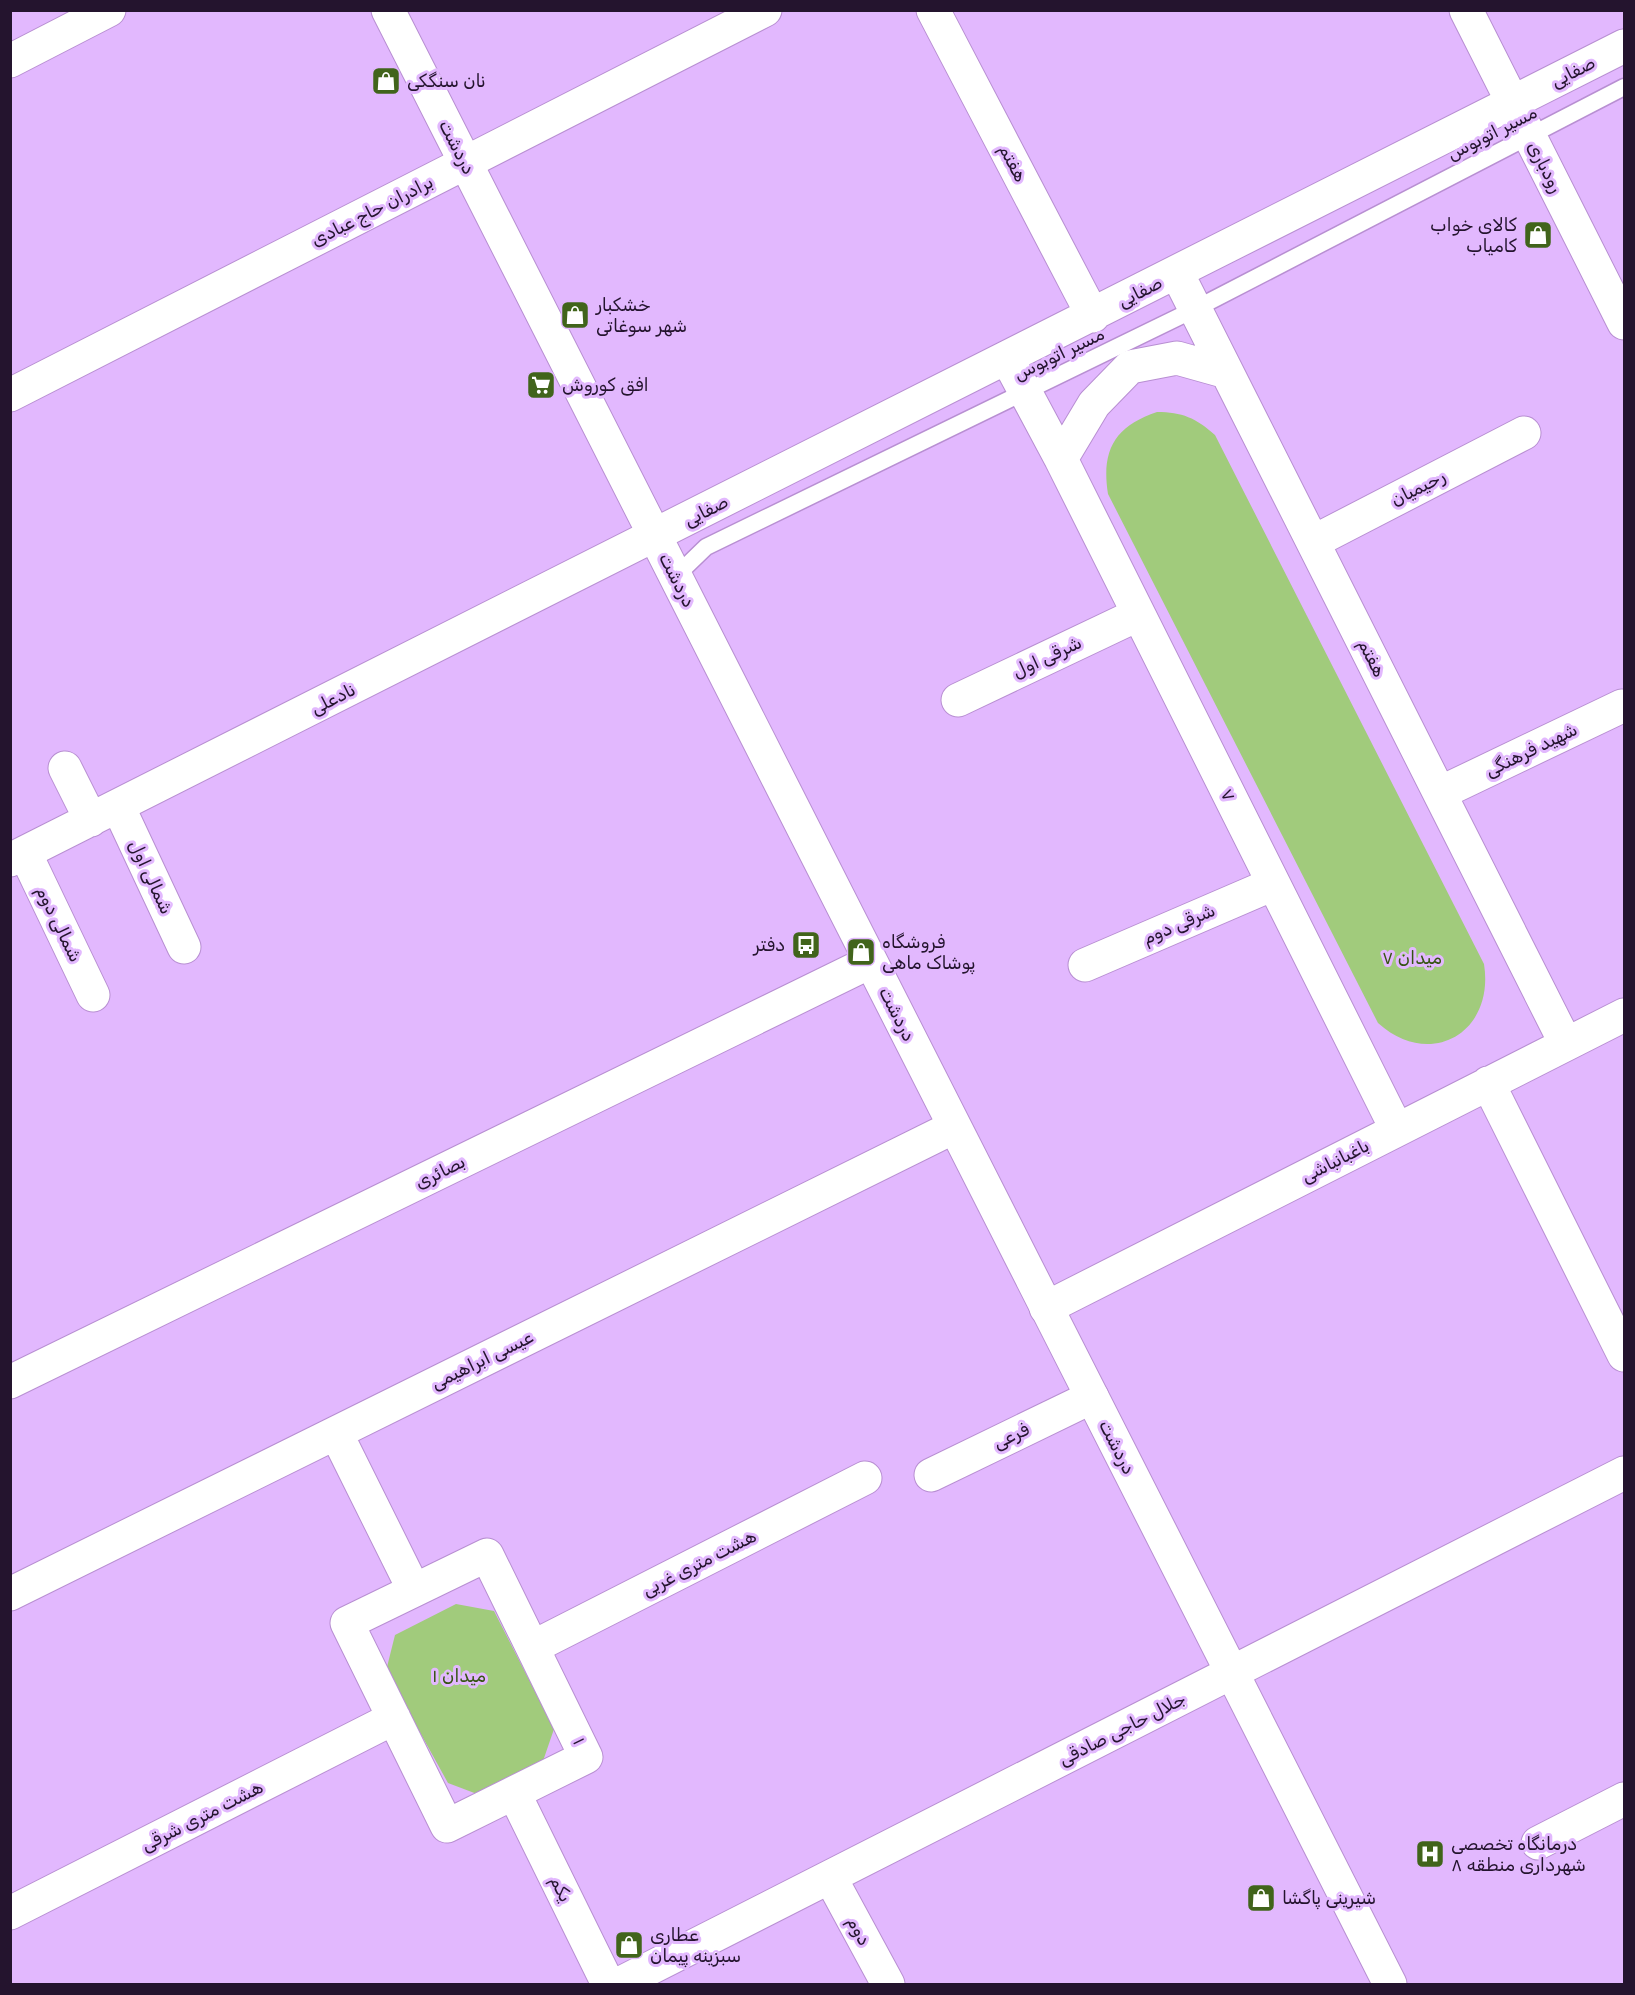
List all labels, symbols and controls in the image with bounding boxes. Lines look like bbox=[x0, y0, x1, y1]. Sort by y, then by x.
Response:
street label: صفایی bbox=[1547, 52, 1599, 92]
shop icon: نان سنگکی bbox=[370, 65, 402, 97]
place label: نان سنگکی bbox=[407, 70, 486, 92]
street label: مسیر اتوبوس bbox=[1443, 101, 1541, 165]
street label: دردشت bbox=[434, 116, 480, 178]
street label: رودباری bbox=[1523, 137, 1567, 197]
street label: هفتم bbox=[993, 140, 1032, 186]
street label: برادران حاج عبادی bbox=[307, 171, 437, 252]
place label: کالای خواب کامیاب bbox=[1430, 214, 1517, 257]
shop icon: کالای خواب کامیاب bbox=[1522, 219, 1554, 251]
street label: صفایی bbox=[1114, 272, 1166, 312]
place label: خشکبار شهر سوغاتی bbox=[595, 294, 687, 337]
shop icon: خشکبار شهر سوغاتی bbox=[559, 299, 591, 331]
street label: مسیر اتوبوس bbox=[1010, 323, 1108, 385]
supermarket icon: افق کوروش bbox=[525, 369, 557, 401]
place label: افق کوروش bbox=[562, 374, 649, 396]
street label: رحیمیان bbox=[1387, 465, 1449, 511]
street label: صفایی bbox=[680, 491, 732, 531]
street label: دردشت bbox=[654, 549, 700, 611]
street label: شرقی اول bbox=[1009, 631, 1085, 683]
street label: هفتم bbox=[1352, 635, 1391, 681]
street label: نادعلی bbox=[307, 678, 359, 720]
street label: شهید فرهنگی bbox=[1481, 718, 1581, 782]
street label: ۷ bbox=[1216, 785, 1240, 805]
street label: شمالی اول bbox=[124, 836, 178, 918]
street label: شمالی دوم bbox=[31, 882, 87, 966]
street label: شرقی دوم bbox=[1140, 899, 1218, 949]
bus stop icon: دفتر bbox=[790, 929, 822, 961]
place label: فروشگاه پوشاک ماهی bbox=[882, 931, 975, 975]
place label: دفتر bbox=[752, 934, 785, 956]
shop icon: فروشگاه پوشاک ماهی bbox=[845, 936, 877, 968]
park label: میدان ۷ bbox=[1382, 947, 1442, 969]
street label: دردشت bbox=[874, 983, 920, 1045]
street label: باغبانباشی bbox=[1297, 1134, 1373, 1188]
street label: بصائری bbox=[411, 1150, 469, 1194]
street label: عیسی ابراهیمی bbox=[427, 1326, 537, 1394]
street label: دردشت bbox=[1094, 1416, 1140, 1478]
street label: فرعی bbox=[989, 1418, 1033, 1454]
street label: هشت متری غربی bbox=[638, 1525, 760, 1601]
park label: میدان ۱ bbox=[432, 1665, 486, 1687]
street label: جلال حاجی صادقی bbox=[1055, 1688, 1189, 1770]
street label: ۱ bbox=[568, 1734, 590, 1748]
street label: هشت متری شرقی bbox=[137, 1776, 267, 1856]
place label: درمانگاه تخصصی شهرداری منطقه ۸ bbox=[1451, 1833, 1586, 1876]
hospital icon: درمانگاه تخصصی شهرداری منطقه ۸ bbox=[1414, 1838, 1446, 1870]
street label: یکم bbox=[544, 1872, 577, 1906]
shop icon: شیرینی پاگشا bbox=[1245, 1882, 1277, 1914]
place label: شیرینی پاگشا bbox=[1282, 1887, 1376, 1910]
street label: دوم bbox=[842, 1913, 876, 1949]
place label: عطاری سبزینه پیمان bbox=[650, 1924, 741, 1968]
shop icon: عطاری سبزینه پیمان bbox=[613, 1929, 645, 1961]

